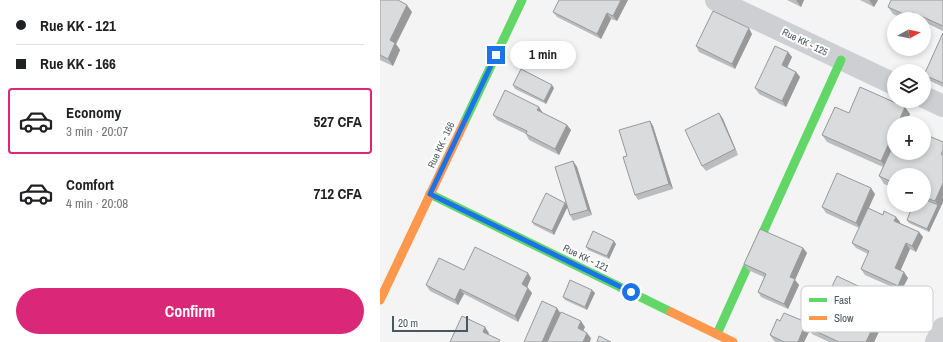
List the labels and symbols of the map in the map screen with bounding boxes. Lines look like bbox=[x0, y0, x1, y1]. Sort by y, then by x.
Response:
north arrow bbox=[887, 12, 931, 56]
street label: Rue KK - 125 bbox=[780, 25, 830, 59]
callout: 1 min bbox=[510, 41, 576, 69]
route end bbox=[487, 46, 505, 64]
street label: Rue KK - 166 bbox=[425, 120, 457, 170]
street label: Rue KK - 121 bbox=[561, 241, 611, 275]
route start bbox=[622, 283, 640, 301]
legend bbox=[801, 286, 933, 332]
text: Fast bbox=[834, 293, 852, 307]
text: Slow bbox=[834, 311, 854, 325]
scale bar bbox=[392, 314, 468, 333]

